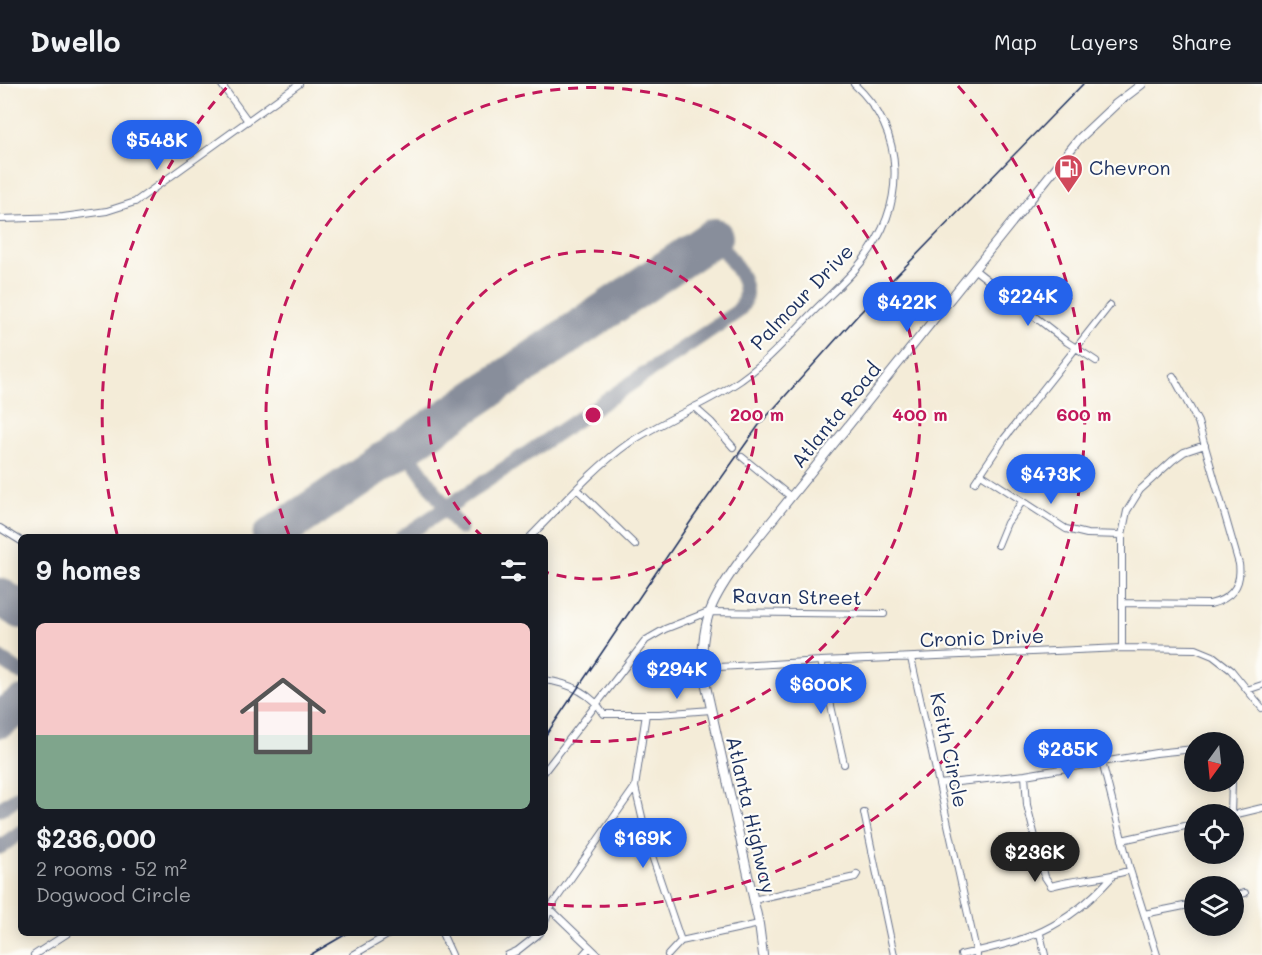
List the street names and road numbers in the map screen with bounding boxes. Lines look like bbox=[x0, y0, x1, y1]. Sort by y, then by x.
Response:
street label: Palmour Drive bbox=[744, 238, 858, 355]
street label: Atlanta Road bbox=[785, 356, 886, 473]
street label: Ravan Street bbox=[732, 582, 862, 610]
street label: Cronic Drive bbox=[919, 622, 1045, 652]
street label: Keith Circle bbox=[925, 690, 975, 810]
street label: Atlanta Highway bbox=[721, 734, 783, 896]

